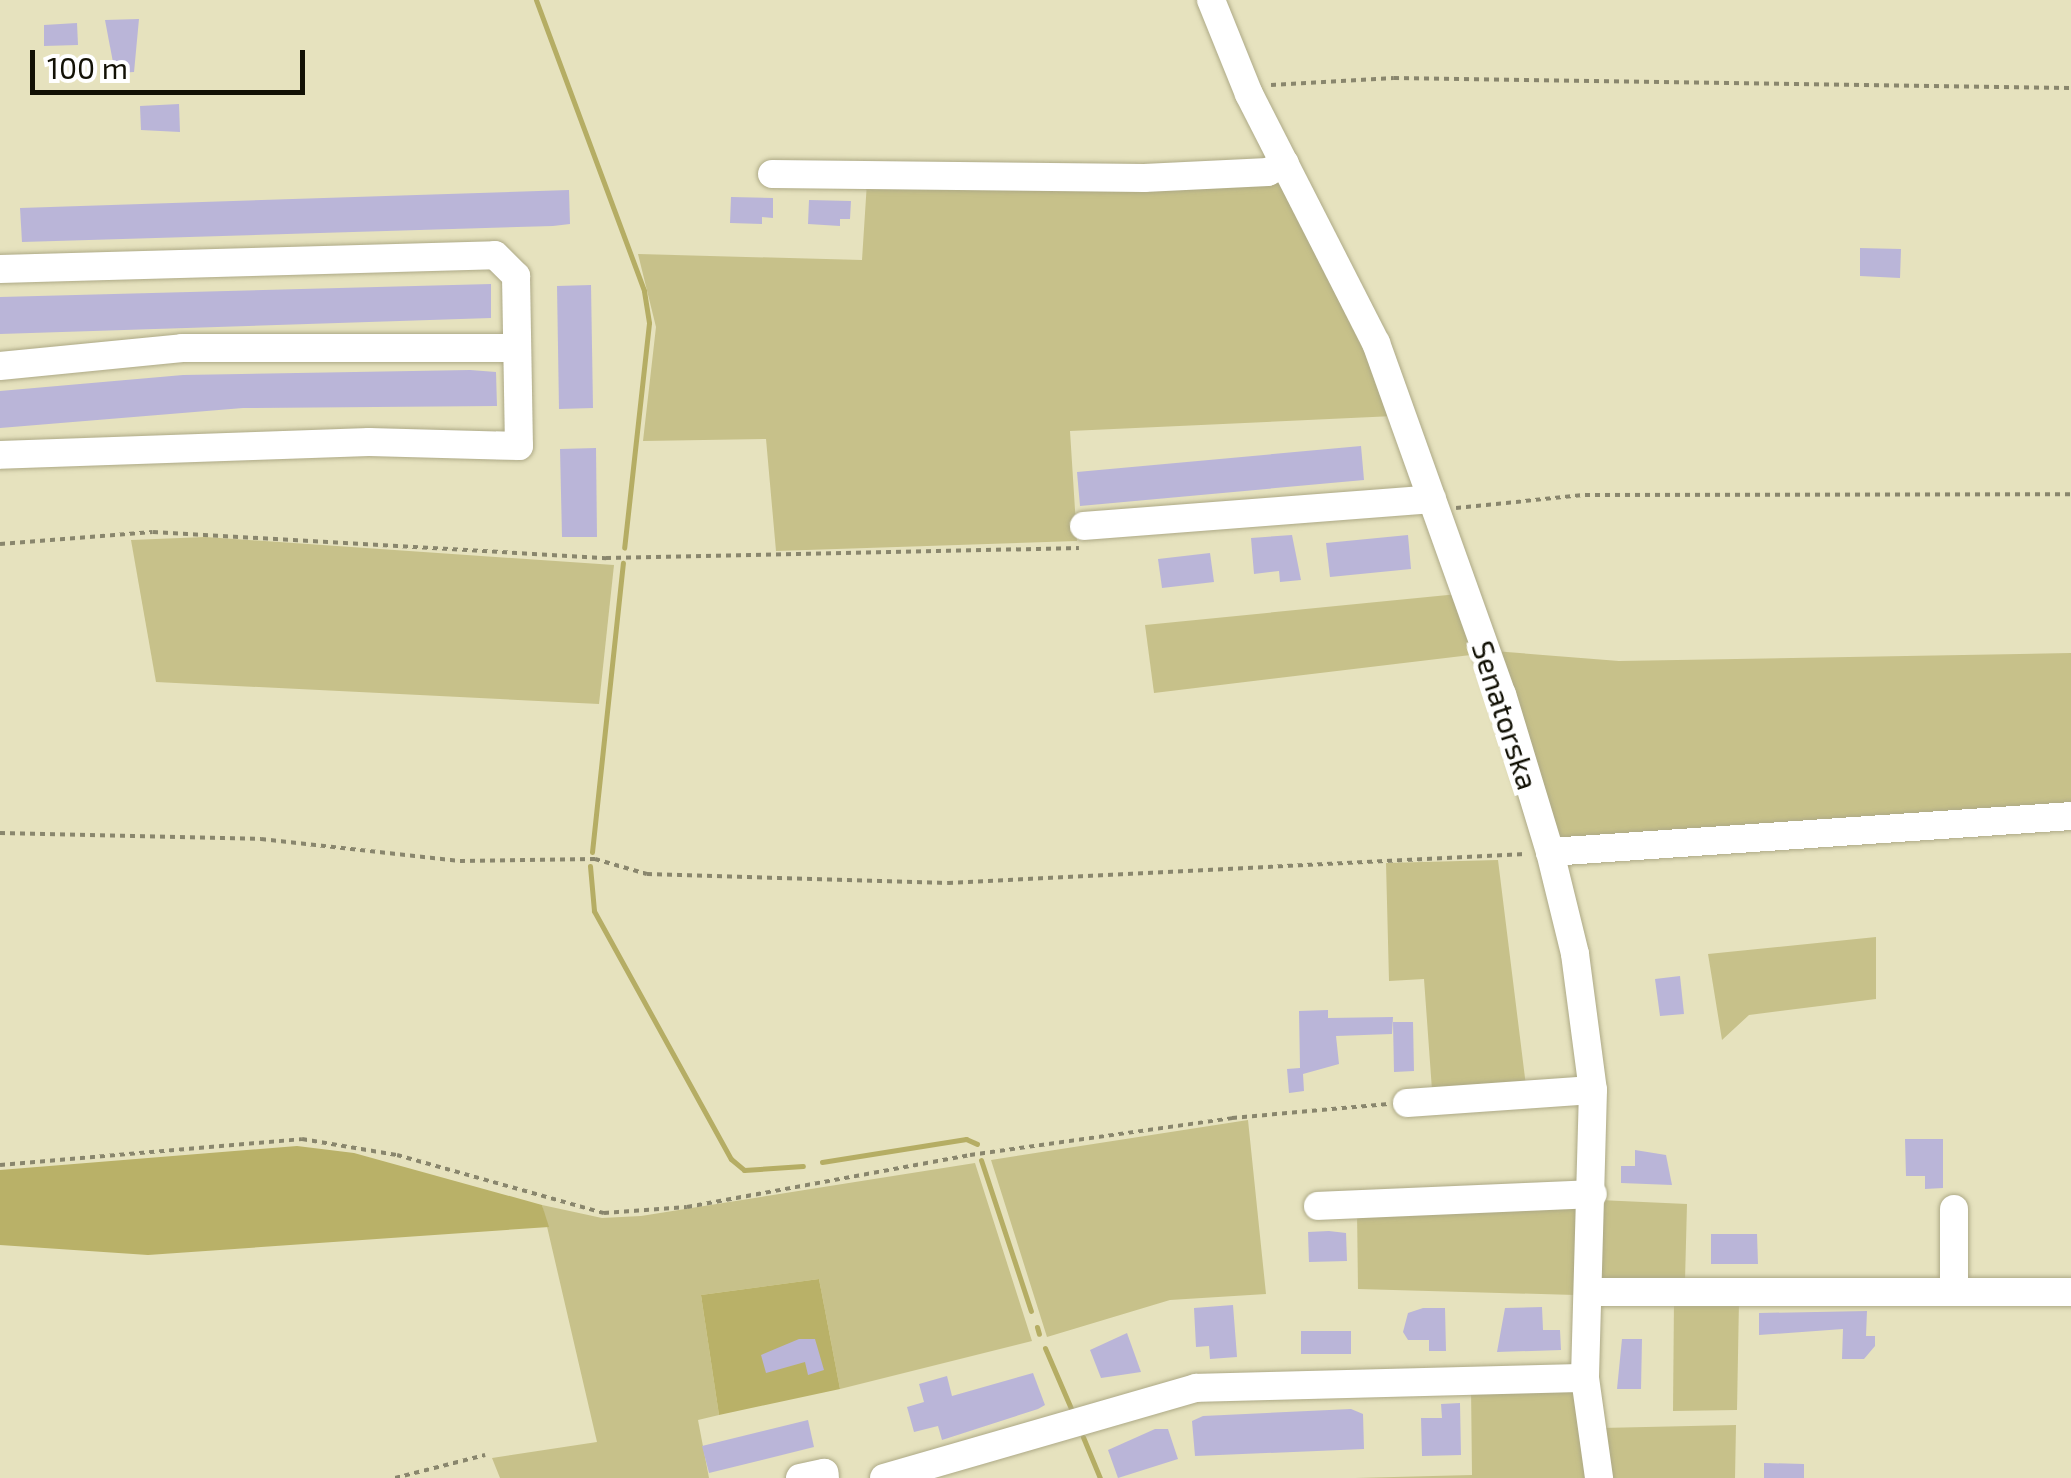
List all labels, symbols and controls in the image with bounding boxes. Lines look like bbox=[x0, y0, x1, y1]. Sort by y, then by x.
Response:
scale bar bbox=[35, 30, 310, 92]
text: 100 m bbox=[47, 49, 128, 85]
street label: Senatorska bbox=[1465, 636, 1547, 794]

